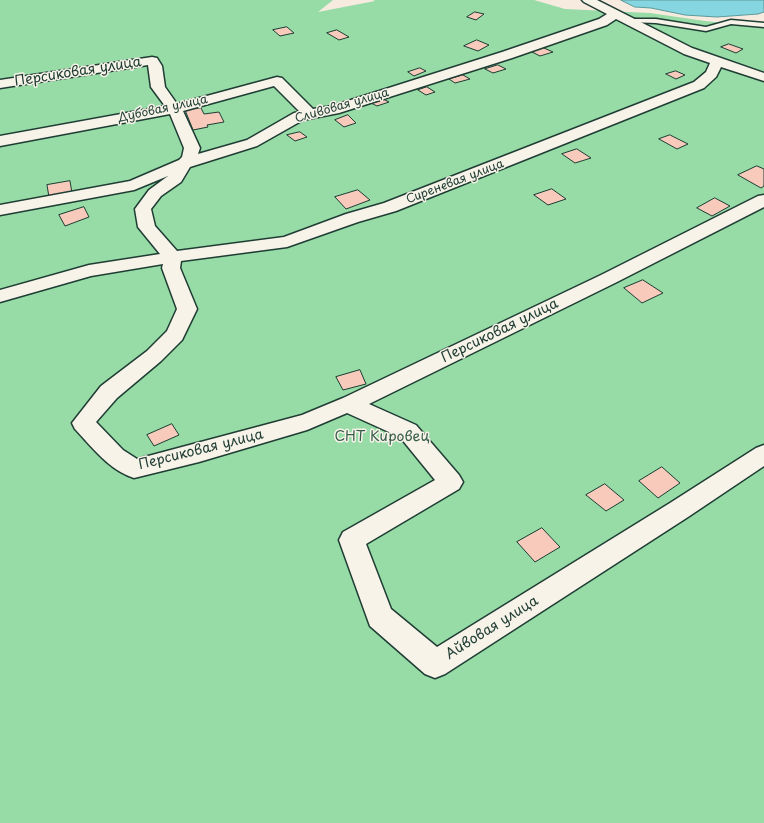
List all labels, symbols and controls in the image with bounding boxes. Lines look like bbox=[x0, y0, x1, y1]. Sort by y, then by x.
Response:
street label: Персиковая улица bbox=[13, 54, 143, 90]
street label: Сливовая улица bbox=[293, 86, 391, 126]
street label: Дубовая улица bbox=[117, 92, 209, 126]
street label: Сиреневая улица bbox=[404, 157, 506, 207]
street label: Персиковая улица bbox=[439, 295, 561, 367]
street label: Персиковая улица bbox=[137, 426, 265, 474]
park label: СНТ Кировец bbox=[335, 429, 429, 445]
street label: Айвовая улица bbox=[442, 593, 542, 663]

